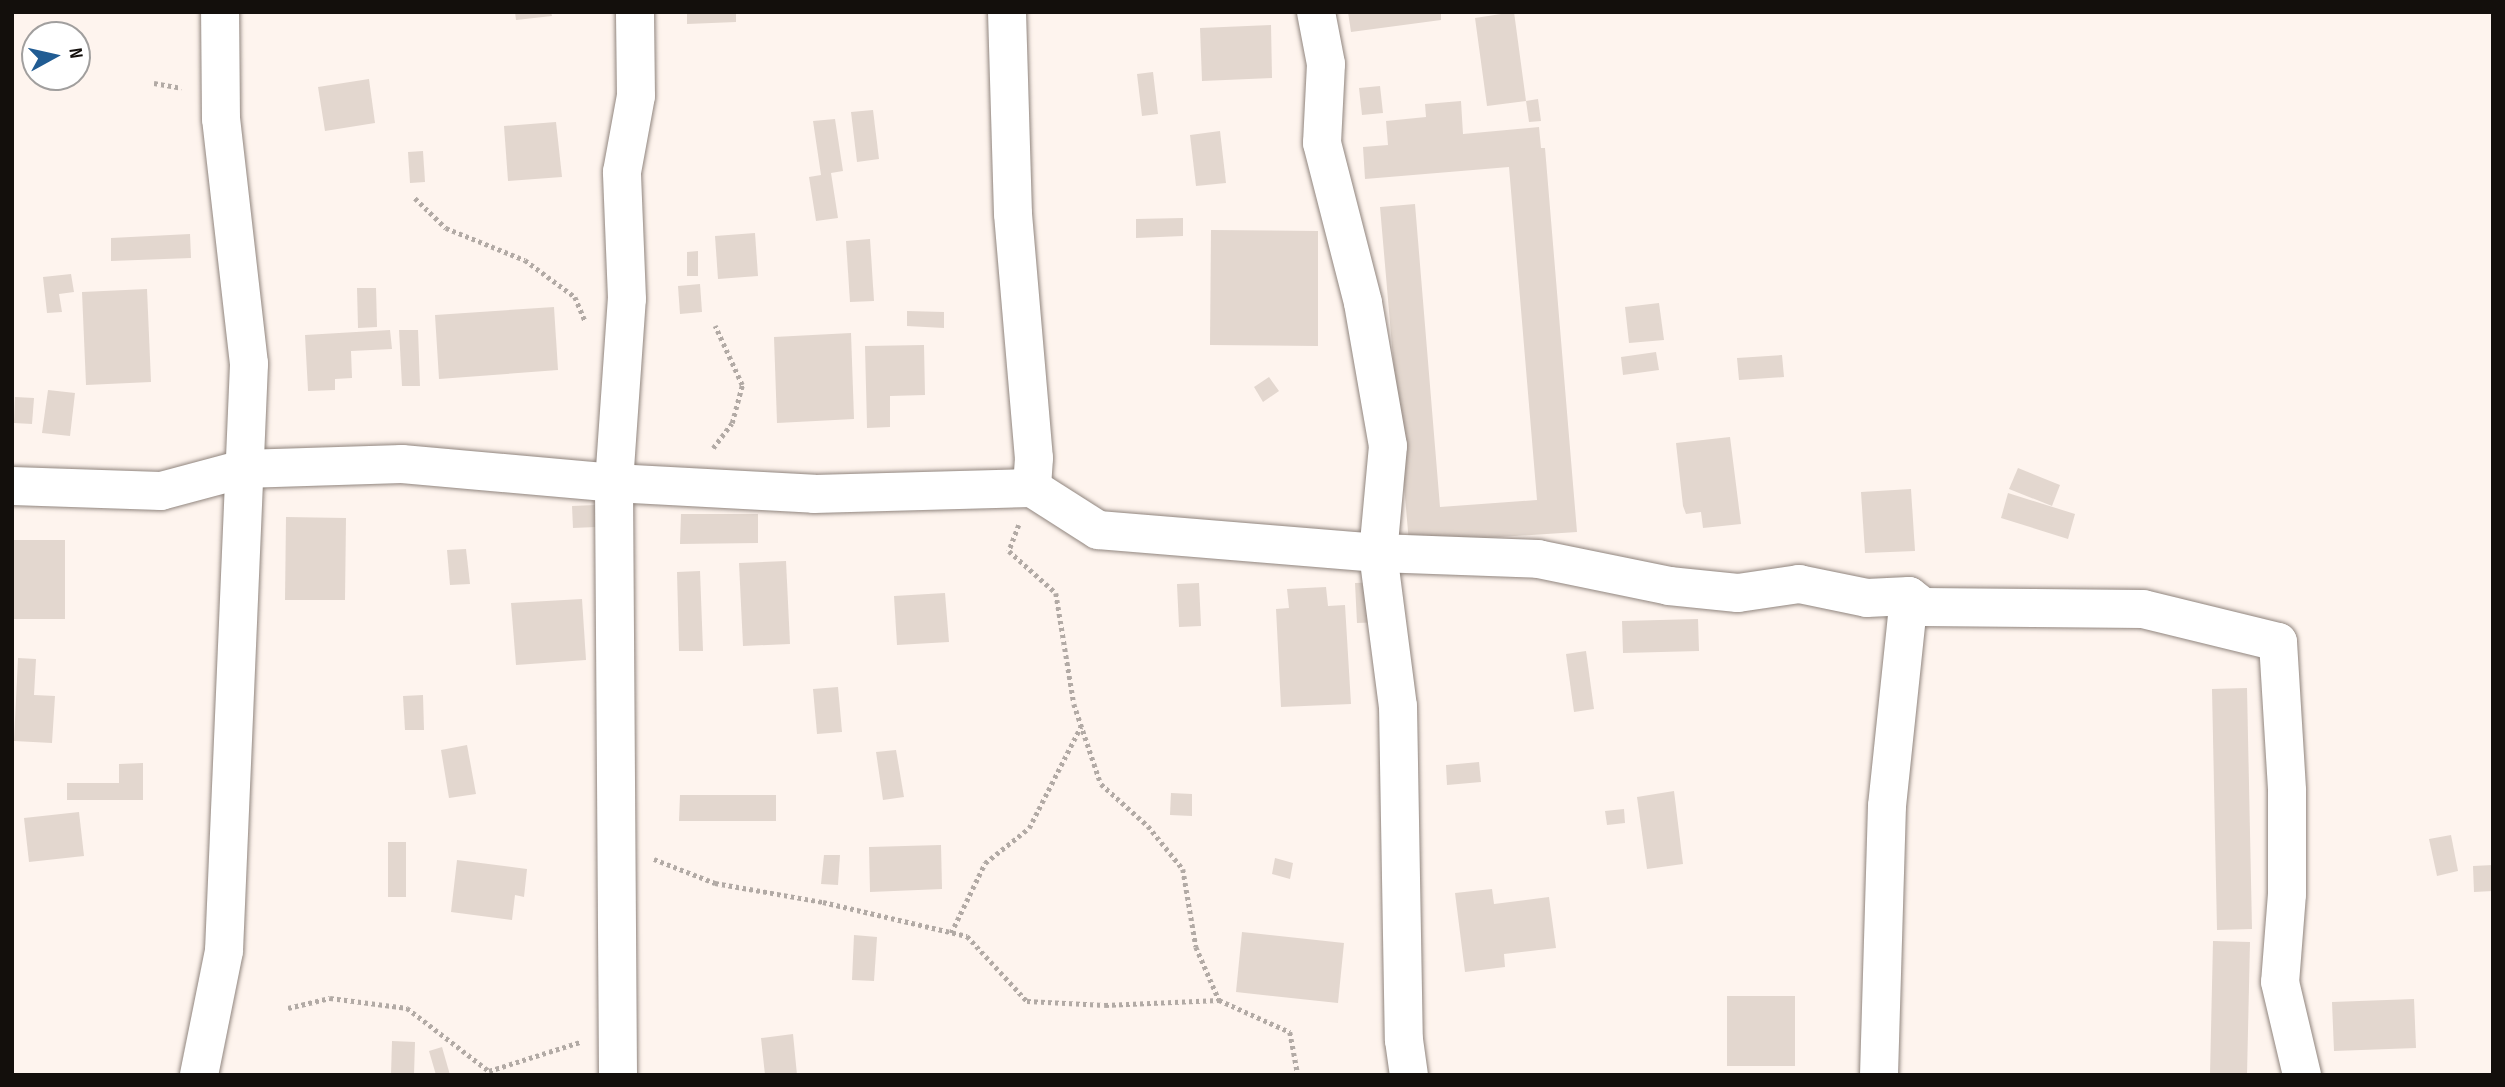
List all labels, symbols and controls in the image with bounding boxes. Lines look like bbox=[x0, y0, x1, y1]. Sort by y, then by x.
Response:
north arrow bbox=[21, 21, 91, 91]
text: N bbox=[63, 47, 87, 60]

